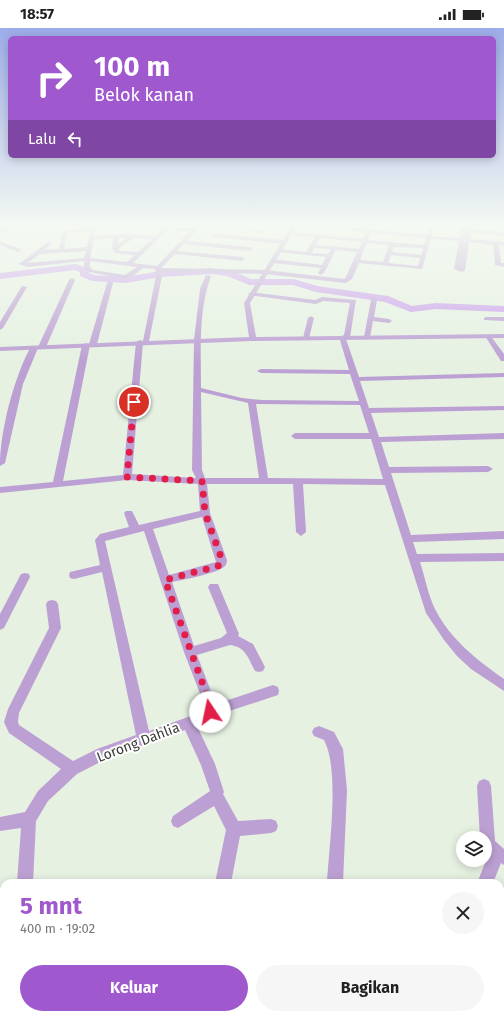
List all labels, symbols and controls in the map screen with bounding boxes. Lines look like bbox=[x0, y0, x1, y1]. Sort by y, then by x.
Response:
text: 18:57 bbox=[20, 5, 54, 23]
text: 100 m bbox=[94, 50, 170, 83]
icon: right bbox=[28, 52, 80, 104]
text: Belok kanan bbox=[94, 84, 194, 106]
icon: left bbox=[64, 128, 86, 150]
text: Lalu bbox=[28, 130, 56, 148]
pin bbox=[117, 385, 151, 419]
icon: arrive bbox=[123, 391, 145, 413]
position arrow bbox=[189, 691, 231, 733]
street label: Lorong Dahlia bbox=[94, 719, 182, 766]
map controls bbox=[456, 831, 492, 867]
button: layers bbox=[456, 831, 492, 867]
text: 5 mnt bbox=[20, 892, 82, 920]
button: close bbox=[442, 892, 484, 934]
text: 400 m · 19:02 bbox=[20, 921, 95, 936]
button: Keluar bbox=[20, 965, 248, 1011]
button: Bagikan bbox=[256, 965, 484, 1011]

